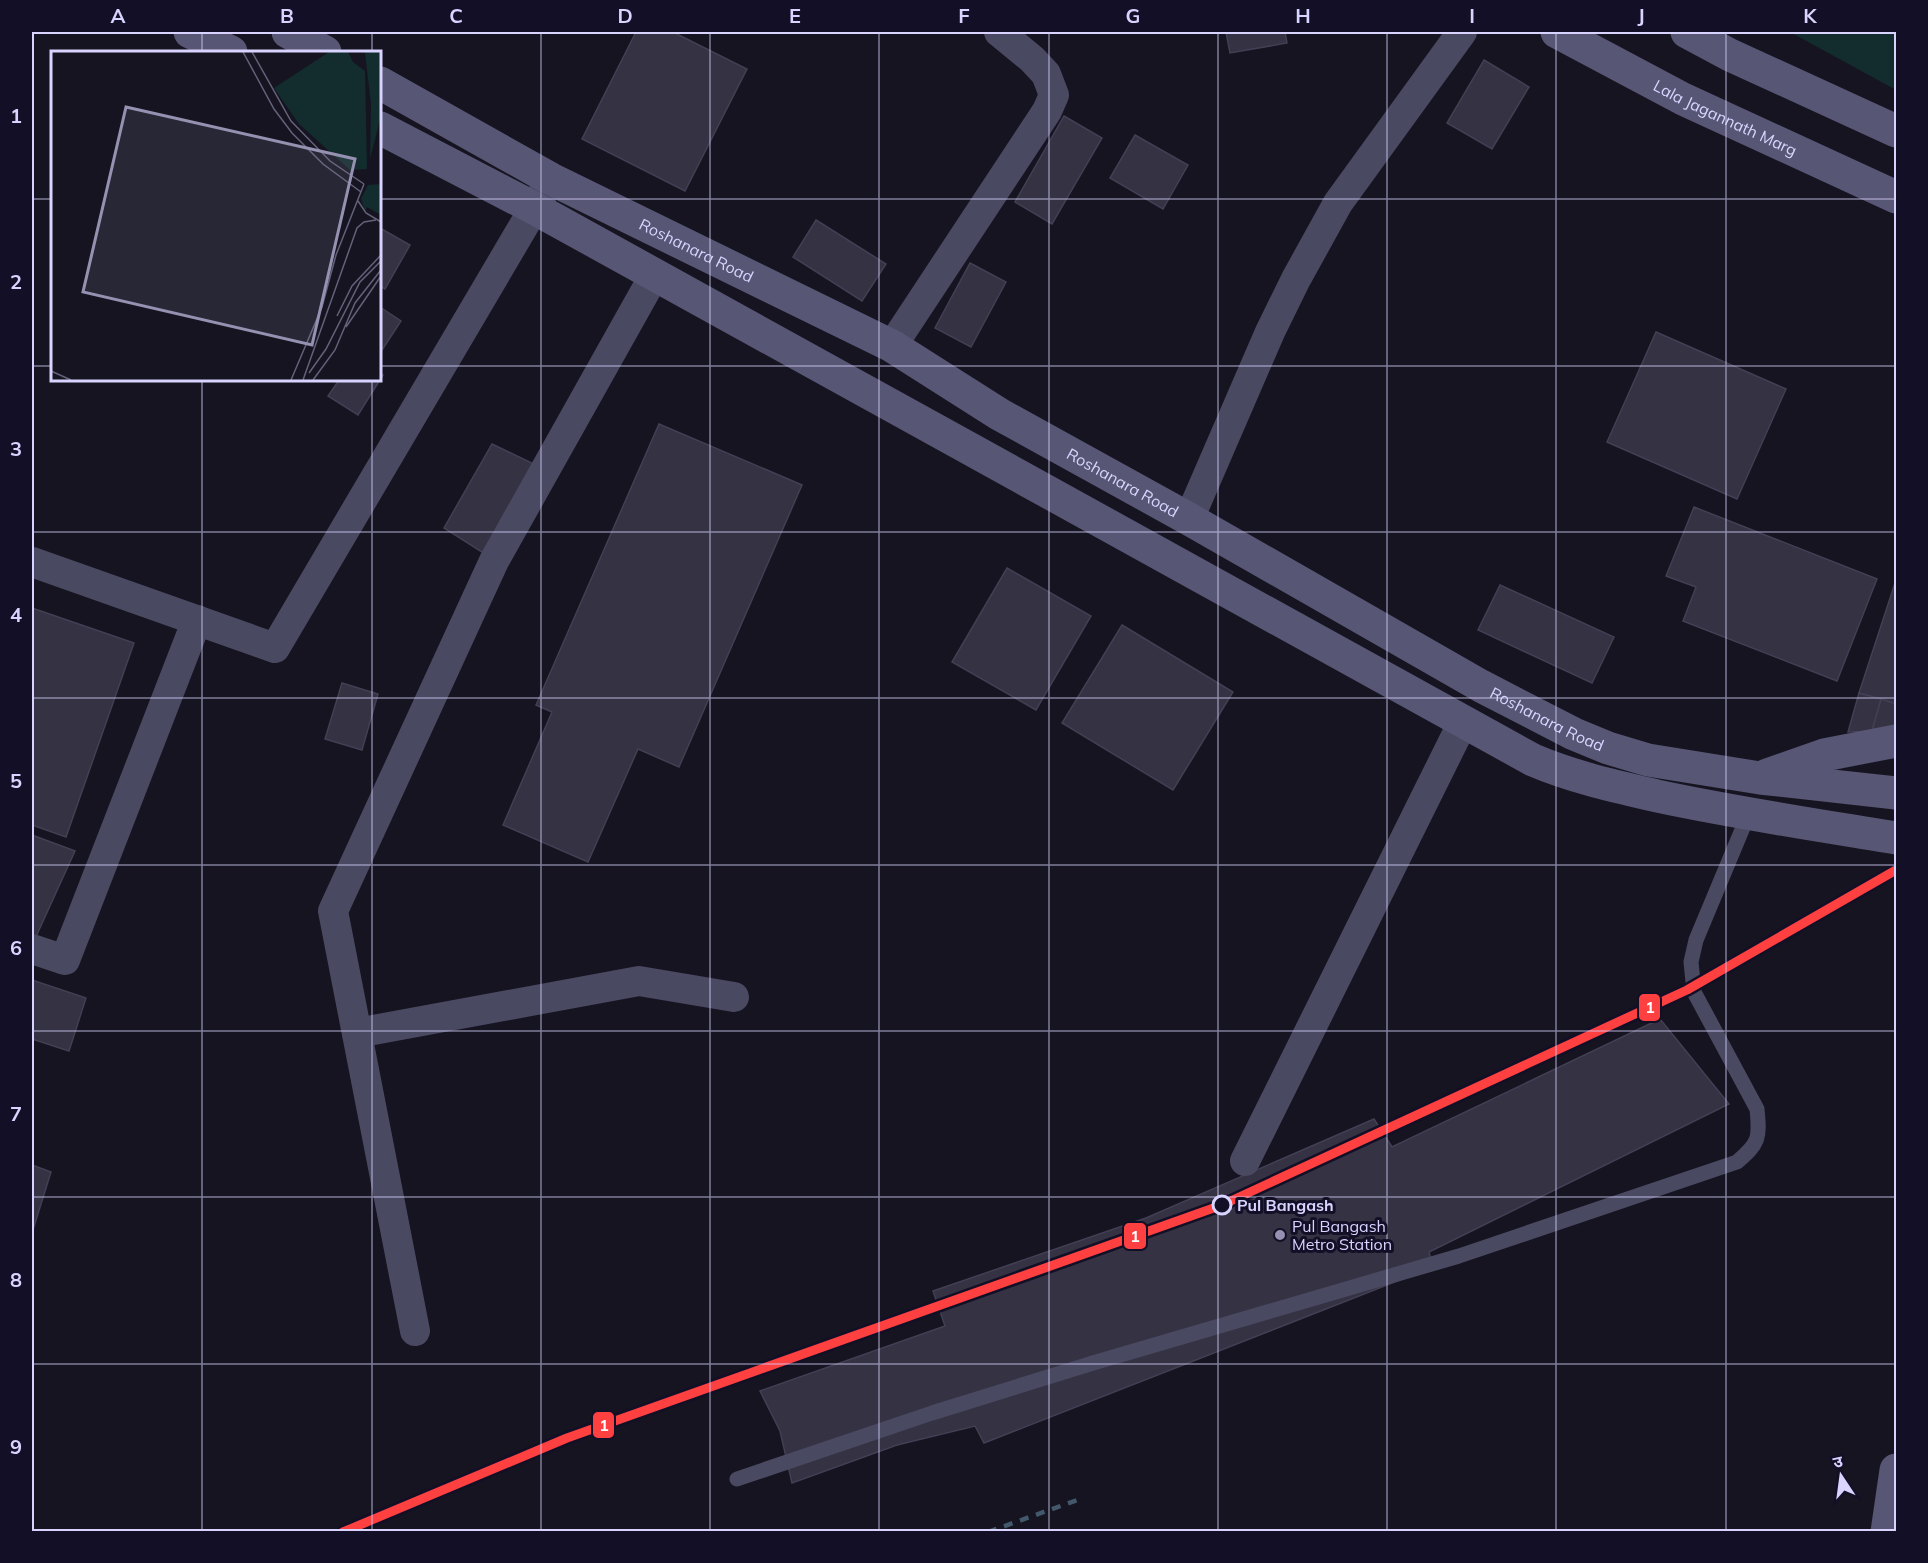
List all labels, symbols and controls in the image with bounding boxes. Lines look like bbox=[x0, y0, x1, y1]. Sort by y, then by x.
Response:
text: A bbox=[111, 3, 126, 28]
text: B bbox=[280, 3, 294, 28]
text: C bbox=[449, 3, 463, 28]
text: D bbox=[617, 3, 633, 28]
text: E bbox=[789, 3, 801, 28]
text: F bbox=[958, 3, 970, 28]
text: G bbox=[1126, 3, 1140, 28]
text: H bbox=[1295, 3, 1311, 28]
text: I bbox=[1469, 3, 1475, 28]
text: J bbox=[1637, 3, 1645, 28]
text: K bbox=[1803, 3, 1817, 28]
inset map bbox=[51, 51, 381, 381]
street label: Lala Jagannath Marg bbox=[1650, 75, 1800, 160]
text: 1 bbox=[10, 103, 22, 128]
street label: Roshanara Road bbox=[636, 214, 757, 287]
text: 2 bbox=[10, 269, 22, 294]
text: 3 bbox=[10, 436, 22, 461]
street label: Roshanara Road bbox=[1063, 443, 1182, 521]
text: 4 bbox=[10, 602, 22, 627]
street label: Roshanara Road bbox=[1487, 682, 1607, 755]
text: 5 bbox=[10, 768, 22, 793]
text: 6 bbox=[10, 935, 22, 960]
line badge: 1 bbox=[1638, 993, 1661, 1022]
text: 1 bbox=[1645, 997, 1655, 1017]
text: 7 bbox=[10, 1101, 22, 1126]
marker: Pul Bangash bbox=[1212, 1195, 1232, 1215]
place label: Pul Bangash bbox=[1237, 1195, 1334, 1215]
place label: Pul Bangash Metro Station bbox=[1292, 1216, 1392, 1254]
line badge: 1 bbox=[1123, 1222, 1147, 1250]
text: 1 bbox=[1130, 1226, 1140, 1246]
marker: Pul Bangash Metro Station bbox=[1273, 1228, 1287, 1242]
text: 8 bbox=[10, 1267, 22, 1292]
line badge: 1 bbox=[592, 1411, 615, 1439]
text: 1 bbox=[599, 1415, 609, 1435]
text: 9 bbox=[10, 1434, 22, 1459]
north arrow bbox=[1811, 1446, 1871, 1506]
text: उ bbox=[1831, 1450, 1845, 1472]

